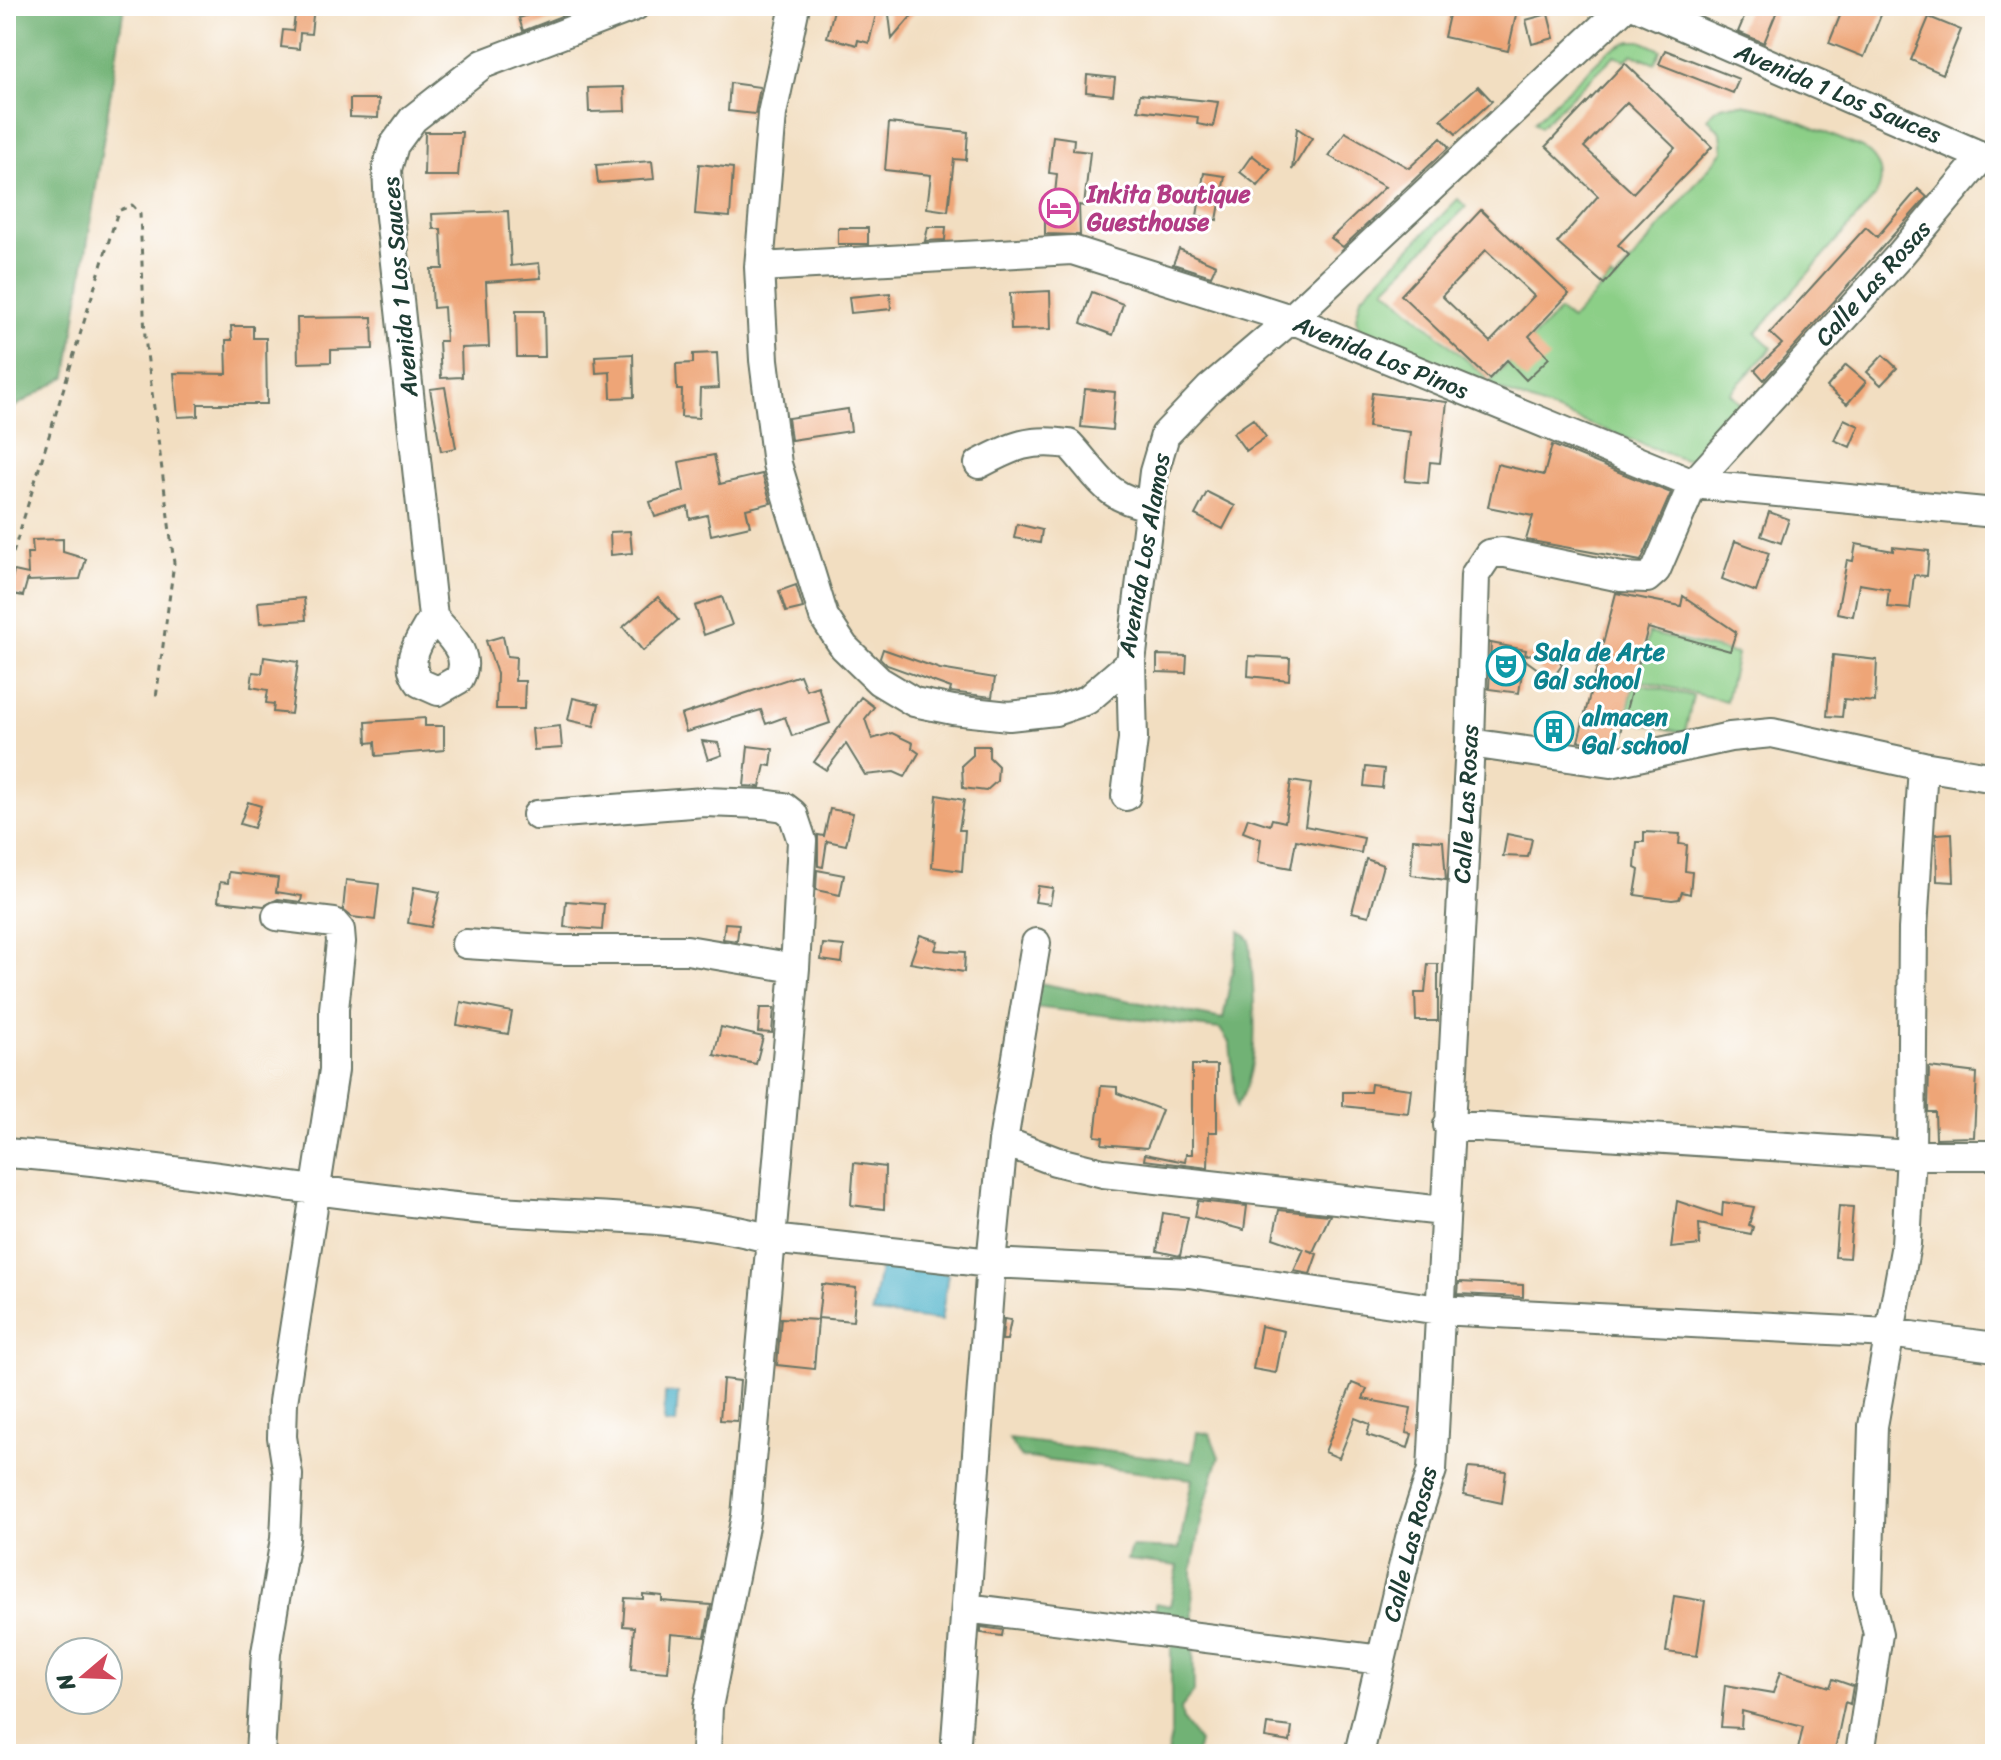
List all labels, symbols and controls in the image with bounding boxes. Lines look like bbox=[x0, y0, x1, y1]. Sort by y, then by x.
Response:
street label: Avenida 1 Los Sauces bbox=[1727, 30, 1948, 156]
place label: Inkita Boutique Guesthouse bbox=[1085, 173, 1251, 243]
street label: Avenida 1 Los Sauces bbox=[369, 175, 431, 400]
hotel icon: Inkita Boutique Guesthouse bbox=[1038, 187, 1080, 229]
street label: Calle Las Rosas bbox=[1804, 210, 1942, 356]
street label: Avenida Los Pinos bbox=[1286, 302, 1475, 411]
street label: Avenida Los Alamos bbox=[1105, 449, 1183, 661]
place label: Sala de Arte Gal school bbox=[1533, 631, 1666, 701]
theatre icon: Sala de Arte Gal school bbox=[1485, 645, 1527, 687]
place label: almacen Gal school bbox=[1581, 696, 1690, 766]
building icon: almacen Gal school bbox=[1533, 710, 1575, 752]
street label: Calle Las Rosas bbox=[1441, 723, 1491, 885]
street label: Calle Las Rosas bbox=[1370, 1462, 1450, 1626]
north arrow bbox=[44, 1636, 124, 1716]
text: N bbox=[44, 1668, 87, 1697]

